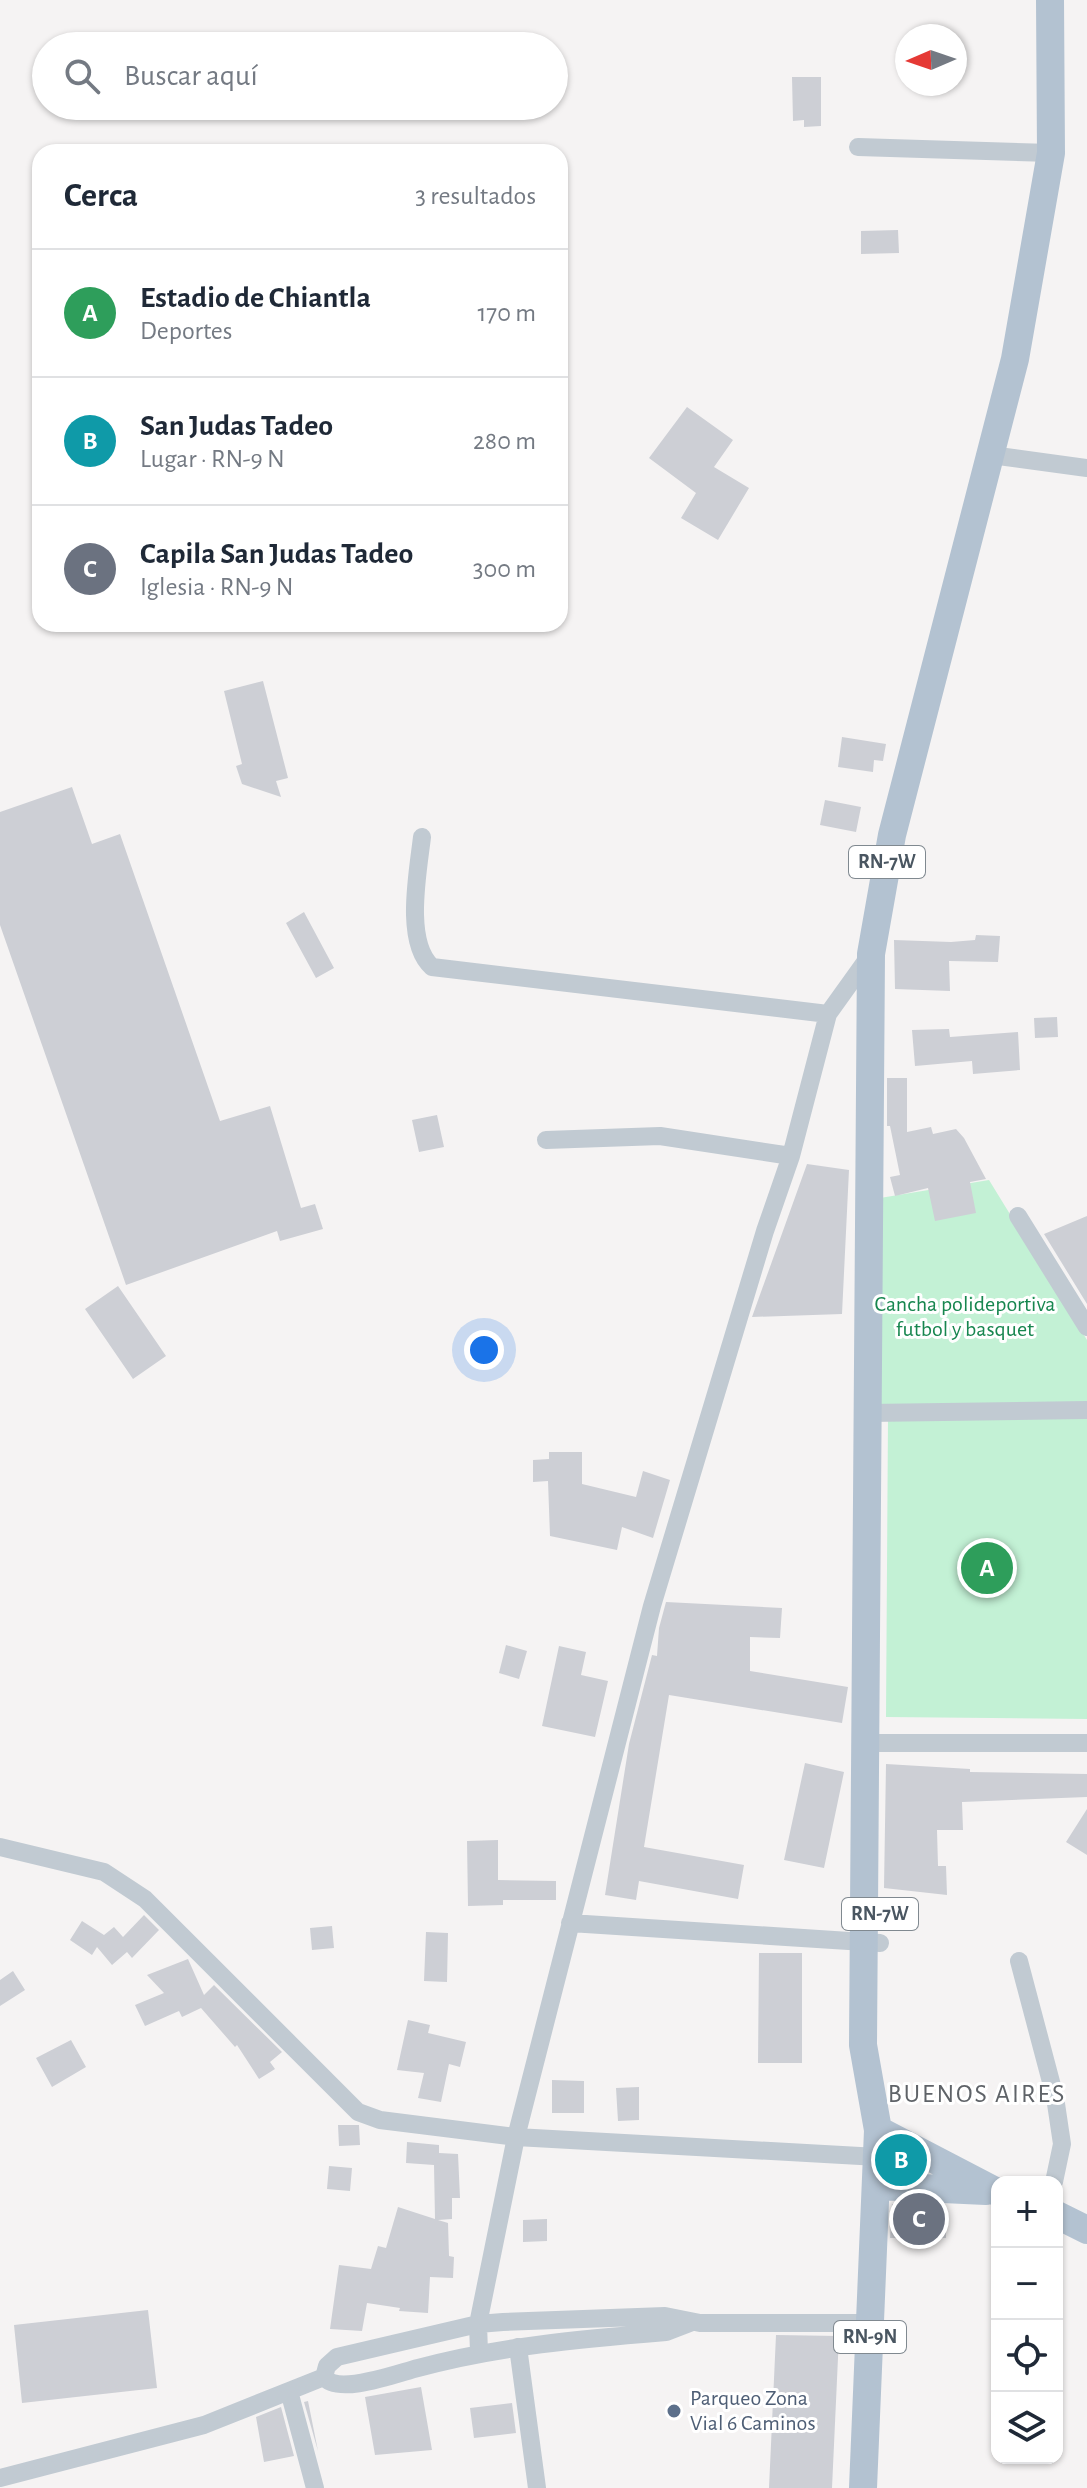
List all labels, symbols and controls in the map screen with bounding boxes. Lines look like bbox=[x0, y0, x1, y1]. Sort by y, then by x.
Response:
north arrow bbox=[895, 24, 967, 96]
search box bbox=[32, 32, 568, 120]
icon: search bbox=[60, 54, 104, 98]
text: Buscar aquí bbox=[124, 61, 258, 91]
text: Cerca bbox=[64, 179, 138, 213]
text: 3 resultados bbox=[415, 183, 536, 209]
text: Estadio de Chiantla bbox=[140, 283, 371, 313]
text: A bbox=[82, 300, 98, 326]
text: 170 m bbox=[477, 300, 536, 326]
text: Deportes bbox=[140, 318, 232, 344]
text: San Judas Tadeo bbox=[140, 411, 333, 441]
text: B bbox=[82, 428, 98, 454]
text: 280 m bbox=[473, 428, 536, 454]
text: Lugar · RN-9 N bbox=[140, 446, 285, 472]
text: Capila San Judas Tadeo bbox=[140, 539, 413, 569]
text: C bbox=[83, 556, 97, 582]
text: 300 m bbox=[473, 556, 536, 582]
text: Iglesia · RN-9 N bbox=[140, 574, 294, 600]
road number: RN-7W bbox=[849, 846, 925, 878]
park label: Cancha polideportiva futbol y basquet bbox=[874, 1293, 1056, 1340]
your location bbox=[464, 1330, 504, 1370]
pin: A bbox=[961, 1538, 1013, 1598]
road number: RN-7W bbox=[842, 1898, 918, 1930]
district label: BUENOS AIRES bbox=[888, 2081, 1066, 2107]
pin: B bbox=[875, 2130, 927, 2190]
map controls bbox=[991, 2176, 1063, 2464]
button: + bbox=[991, 2176, 1063, 2248]
pin: C bbox=[893, 2189, 945, 2249]
button: − bbox=[991, 2248, 1063, 2320]
button: locate bbox=[991, 2320, 1063, 2392]
road number: RN-9N bbox=[834, 2321, 906, 2353]
place label: Parqueo Zona Vial 6 Caminos bbox=[690, 2387, 816, 2434]
button: layers bbox=[991, 2392, 1063, 2464]
marker: Parqueo Zona Vial 6 Caminos bbox=[665, 2402, 683, 2420]

